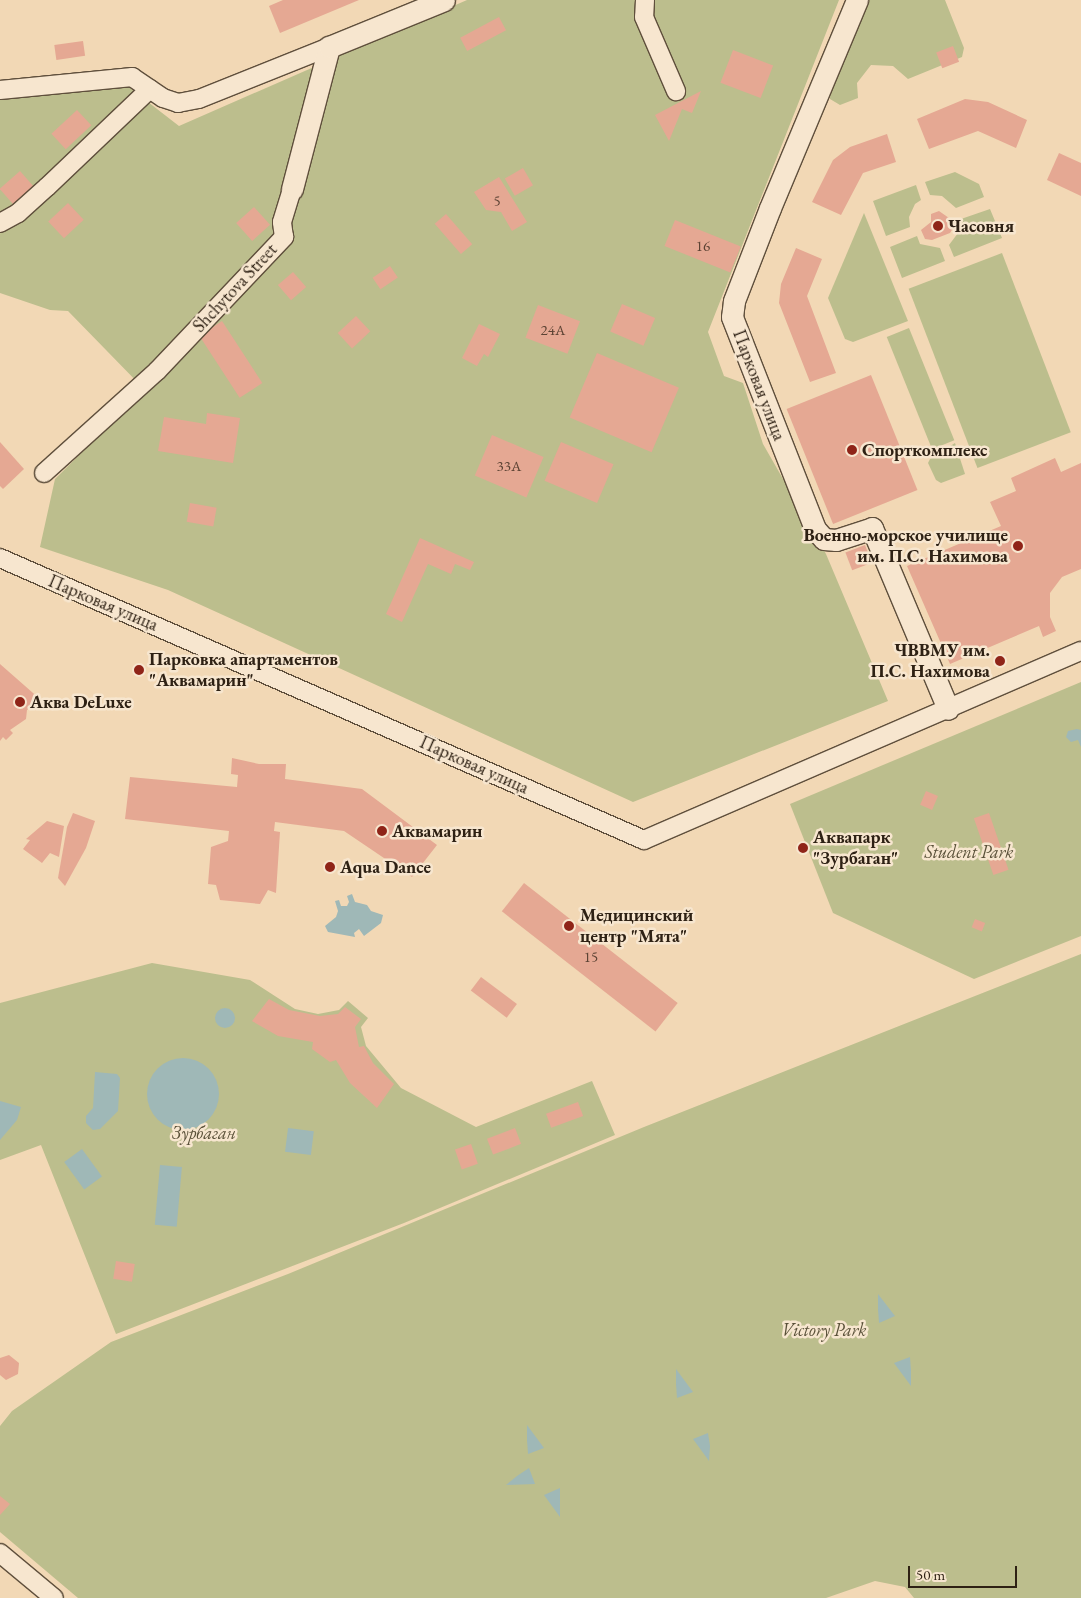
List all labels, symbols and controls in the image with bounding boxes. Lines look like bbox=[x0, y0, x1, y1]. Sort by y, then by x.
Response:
house number: 5 bbox=[493, 192, 501, 210]
place label: Часовня bbox=[948, 215, 1014, 237]
marker: Часовня bbox=[932, 220, 944, 232]
house number: 16 bbox=[696, 237, 710, 255]
street label: Shchytova Street bbox=[188, 239, 282, 337]
house number: 24А bbox=[541, 321, 565, 339]
street label: Парковая улица bbox=[728, 326, 790, 444]
place label: Спорткомплекс bbox=[862, 439, 988, 461]
marker: Спорткомплекс bbox=[846, 444, 858, 456]
house number: 33А bbox=[497, 457, 521, 475]
place label: Военно-морское училище им. П.С. Нахимова bbox=[803, 525, 1008, 568]
marker: Военно-морское училище им. П.С. Нахимова bbox=[1012, 540, 1024, 552]
street label: Парковая улица bbox=[45, 570, 161, 636]
place label: ЧВВМУ им. П.С. Нахимова bbox=[871, 640, 990, 682]
place label: Парковка апартаментов "Аквамарин" bbox=[149, 649, 338, 692]
marker: ЧВВМУ им. П.С. Нахимова bbox=[994, 655, 1006, 667]
marker: Парковка апартаментов "Аквамарин" bbox=[133, 664, 145, 676]
place label: Аква DeLuxe bbox=[30, 691, 132, 713]
marker: Аква DeLuxe bbox=[14, 696, 26, 708]
street label: Парковая улица bbox=[416, 731, 532, 799]
place label: Аквамарин bbox=[392, 820, 482, 842]
marker: Аквамарин bbox=[376, 825, 388, 837]
place label: Аквапарк "Зурбаган" bbox=[813, 827, 898, 870]
park label: Student Park bbox=[924, 841, 1014, 863]
marker: Аквапарк "Зурбаган" bbox=[797, 842, 809, 854]
place label: Aqua Dance bbox=[340, 856, 431, 878]
marker: Aqua Dance bbox=[324, 861, 336, 873]
place label: Медицинский центр "Мята" bbox=[580, 905, 693, 948]
marker: Медицинский центр "Мята" bbox=[562, 919, 576, 933]
house number: 15 bbox=[584, 948, 598, 966]
park label: Зурбаган bbox=[172, 1122, 236, 1144]
park label: Victory Park bbox=[781, 1319, 867, 1341]
scale bar bbox=[911, 1556, 1020, 1588]
text: 50 m bbox=[916, 1565, 945, 1584]

